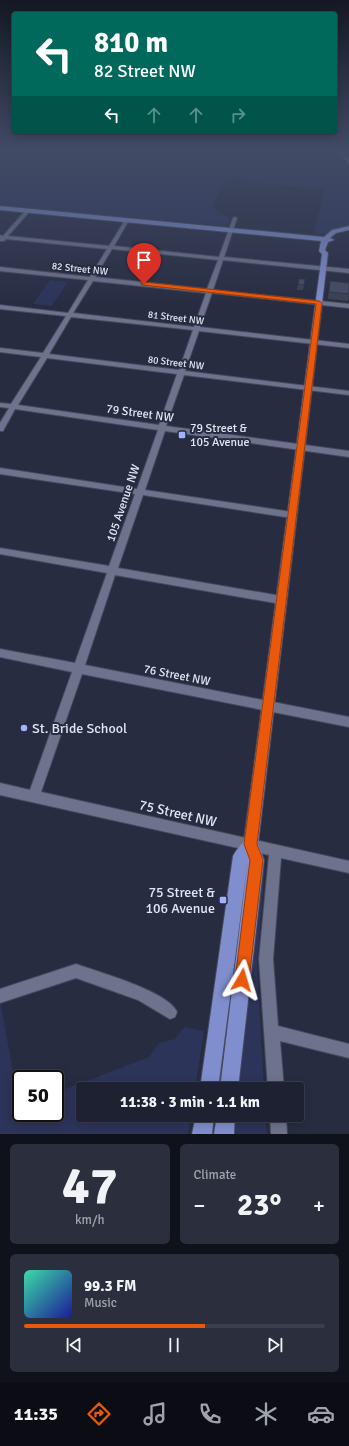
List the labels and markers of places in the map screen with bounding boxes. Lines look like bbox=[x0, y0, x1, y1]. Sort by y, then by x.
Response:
pin bbox=[127, 243, 161, 284]
place label: 79 Street & 105 Avenue bbox=[190, 421, 250, 450]
marker: 79 Street & 105 Avenue bbox=[177, 430, 187, 440]
place label: St. Bride School bbox=[32, 720, 127, 737]
marker: St. Bride School bbox=[19, 723, 29, 733]
place label: 75 Street & 106 Avenue bbox=[145, 884, 215, 917]
marker: 75 Street & 106 Avenue bbox=[218, 895, 228, 905]

